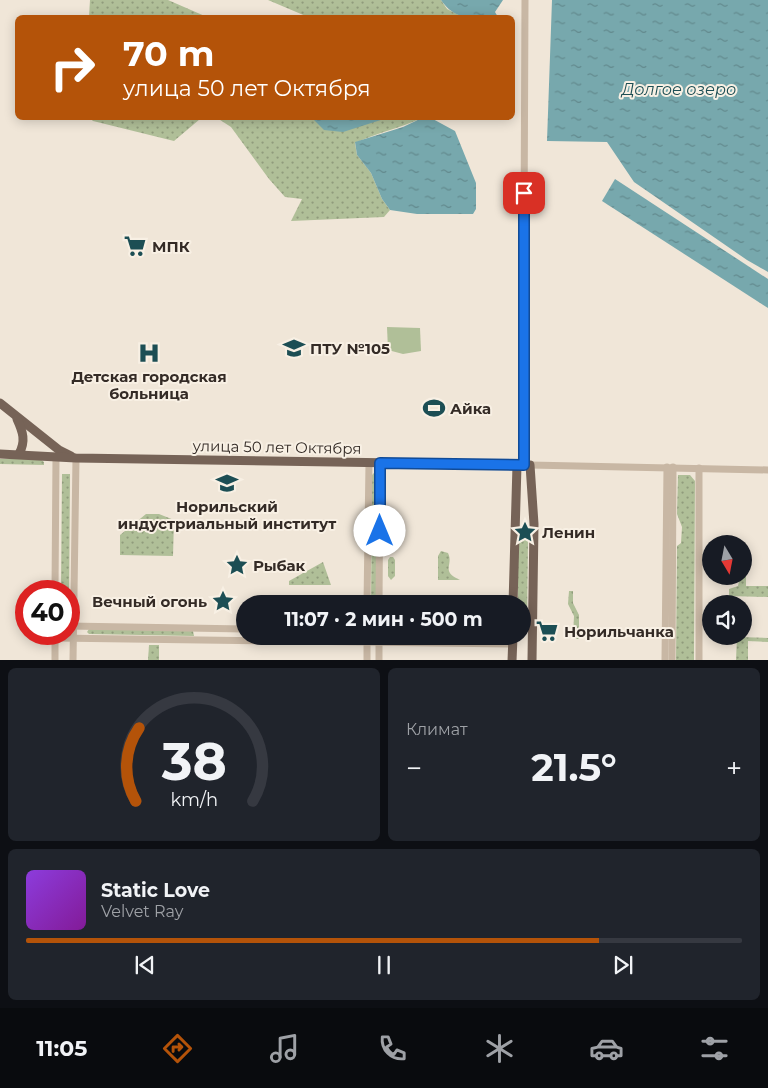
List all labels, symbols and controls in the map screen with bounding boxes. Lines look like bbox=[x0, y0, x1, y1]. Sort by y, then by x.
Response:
text: 70 m bbox=[123, 32, 214, 75]
icon: right bbox=[40, 35, 105, 100]
text: улица 50 лет Октября bbox=[123, 75, 371, 102]
water label: Долгое озеро bbox=[620, 80, 736, 99]
pin bbox=[503, 172, 545, 214]
icon: arrive bbox=[510, 179, 538, 207]
supermarket icon: МПК bbox=[122, 233, 148, 259]
place label: МПК bbox=[152, 237, 190, 256]
school or university icon: ПТУ №105 bbox=[281, 335, 307, 361]
place label: ПТУ №105 bbox=[310, 339, 390, 358]
hospital icon: Детская городская больница bbox=[136, 340, 162, 366]
place label: Детская городская больница bbox=[71, 367, 227, 403]
sports icon: Айка bbox=[421, 395, 447, 421]
place label: Айка bbox=[450, 399, 491, 418]
street label: улица 50 лет Октября bbox=[191, 436, 362, 458]
school or university icon: Норильский индустриальный институт bbox=[214, 470, 240, 496]
place label: Норильский индустриальный институт bbox=[118, 497, 336, 533]
position arrow bbox=[353, 504, 405, 556]
place icon: Ленин bbox=[512, 519, 538, 545]
place label: Ленин bbox=[542, 523, 595, 542]
north arrow bbox=[702, 535, 752, 585]
map controls bbox=[702, 535, 752, 645]
place icon: Рыбак bbox=[224, 552, 250, 578]
place label: Рыбак bbox=[253, 556, 306, 575]
speed limit sign: 40 bbox=[15, 580, 80, 645]
place icon: Вечный огонь bbox=[210, 588, 236, 614]
place label: Вечный огонь bbox=[92, 592, 207, 611]
button: sound bbox=[702, 595, 752, 645]
text: 11:07 · 2 мин · 500 m bbox=[284, 608, 483, 631]
supermarket icon: Норильчанка bbox=[534, 618, 560, 644]
place label: Норильчанка bbox=[564, 622, 674, 641]
text: Климат bbox=[406, 720, 468, 739]
text: 38 bbox=[160, 730, 227, 793]
text: 21.5° bbox=[531, 744, 617, 791]
text: − bbox=[406, 751, 422, 785]
text: + bbox=[726, 751, 742, 785]
text: km/h bbox=[170, 789, 218, 810]
text: Static Love bbox=[101, 879, 210, 902]
text: Velvet Ray bbox=[101, 902, 183, 921]
icon: previous bbox=[131, 951, 159, 979]
icon: pause bbox=[370, 951, 398, 979]
icon: next bbox=[609, 951, 637, 979]
icon: directions bbox=[160, 1031, 195, 1066]
icon: music bbox=[267, 1031, 302, 1066]
icon: phone bbox=[375, 1031, 410, 1066]
icon: climate bbox=[482, 1031, 517, 1066]
icon: car bbox=[589, 1031, 624, 1066]
icon: filters bbox=[697, 1031, 732, 1066]
text: 11:05 bbox=[36, 1035, 87, 1062]

